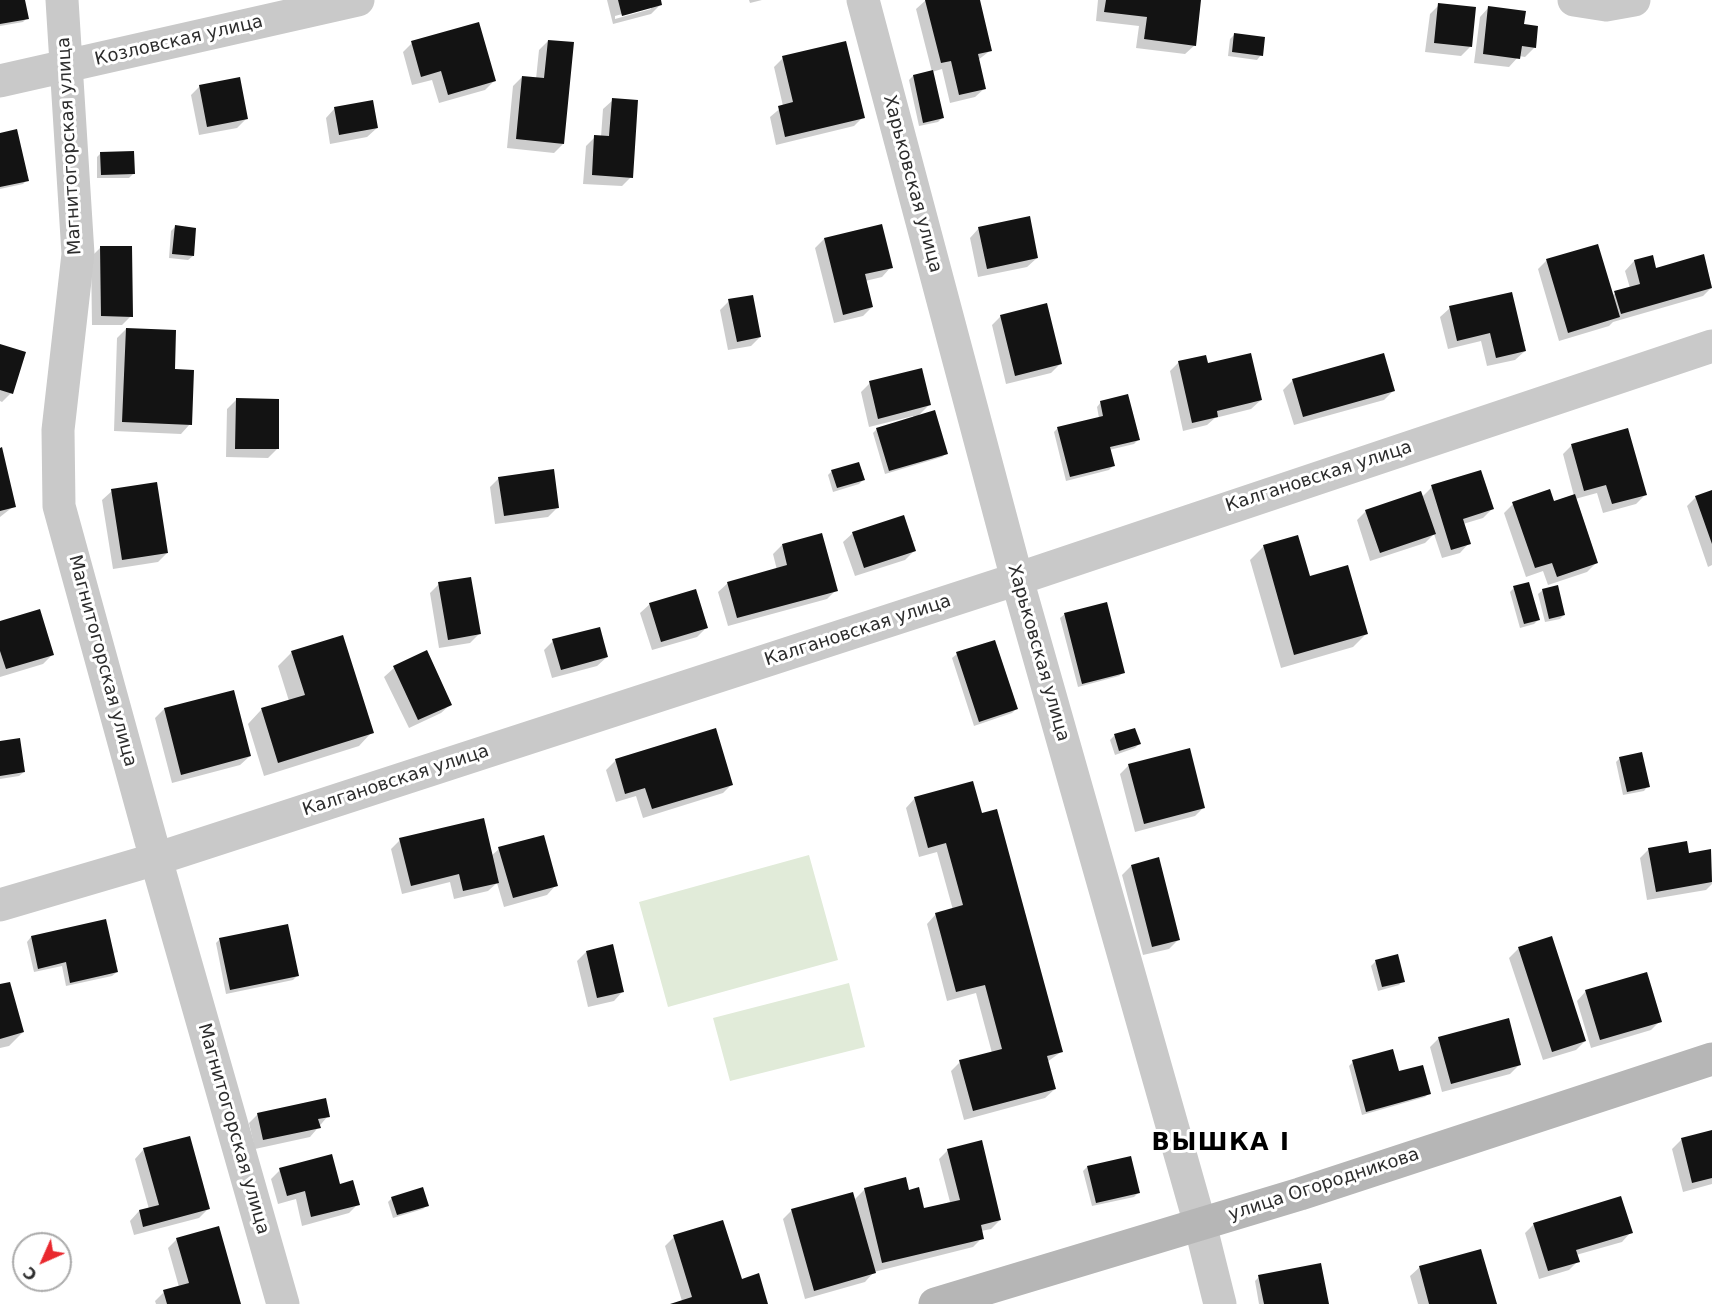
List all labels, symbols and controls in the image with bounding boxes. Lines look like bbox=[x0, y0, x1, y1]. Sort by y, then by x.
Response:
street label: Козловская улица bbox=[93, 11, 265, 71]
street label: Магнитогорская улица bbox=[54, 36, 86, 256]
street label: Харьковская улица bbox=[878, 93, 946, 275]
street label: Калгановская улица bbox=[1223, 437, 1415, 517]
street label: Магнитогорская улица bbox=[63, 553, 141, 769]
street label: Харьковская улица bbox=[1002, 562, 1074, 744]
street label: Калгановская улица bbox=[762, 591, 954, 671]
street label: Калгановская улица bbox=[300, 741, 492, 821]
street label: Магнитогорская улица bbox=[193, 1021, 273, 1237]
district label: ВЫШКА I bbox=[1152, 1130, 1290, 1158]
street label: улица Огородникова bbox=[1226, 1144, 1422, 1226]
north arrow bbox=[12, 1232, 72, 1292]
text: С bbox=[19, 1263, 41, 1285]

